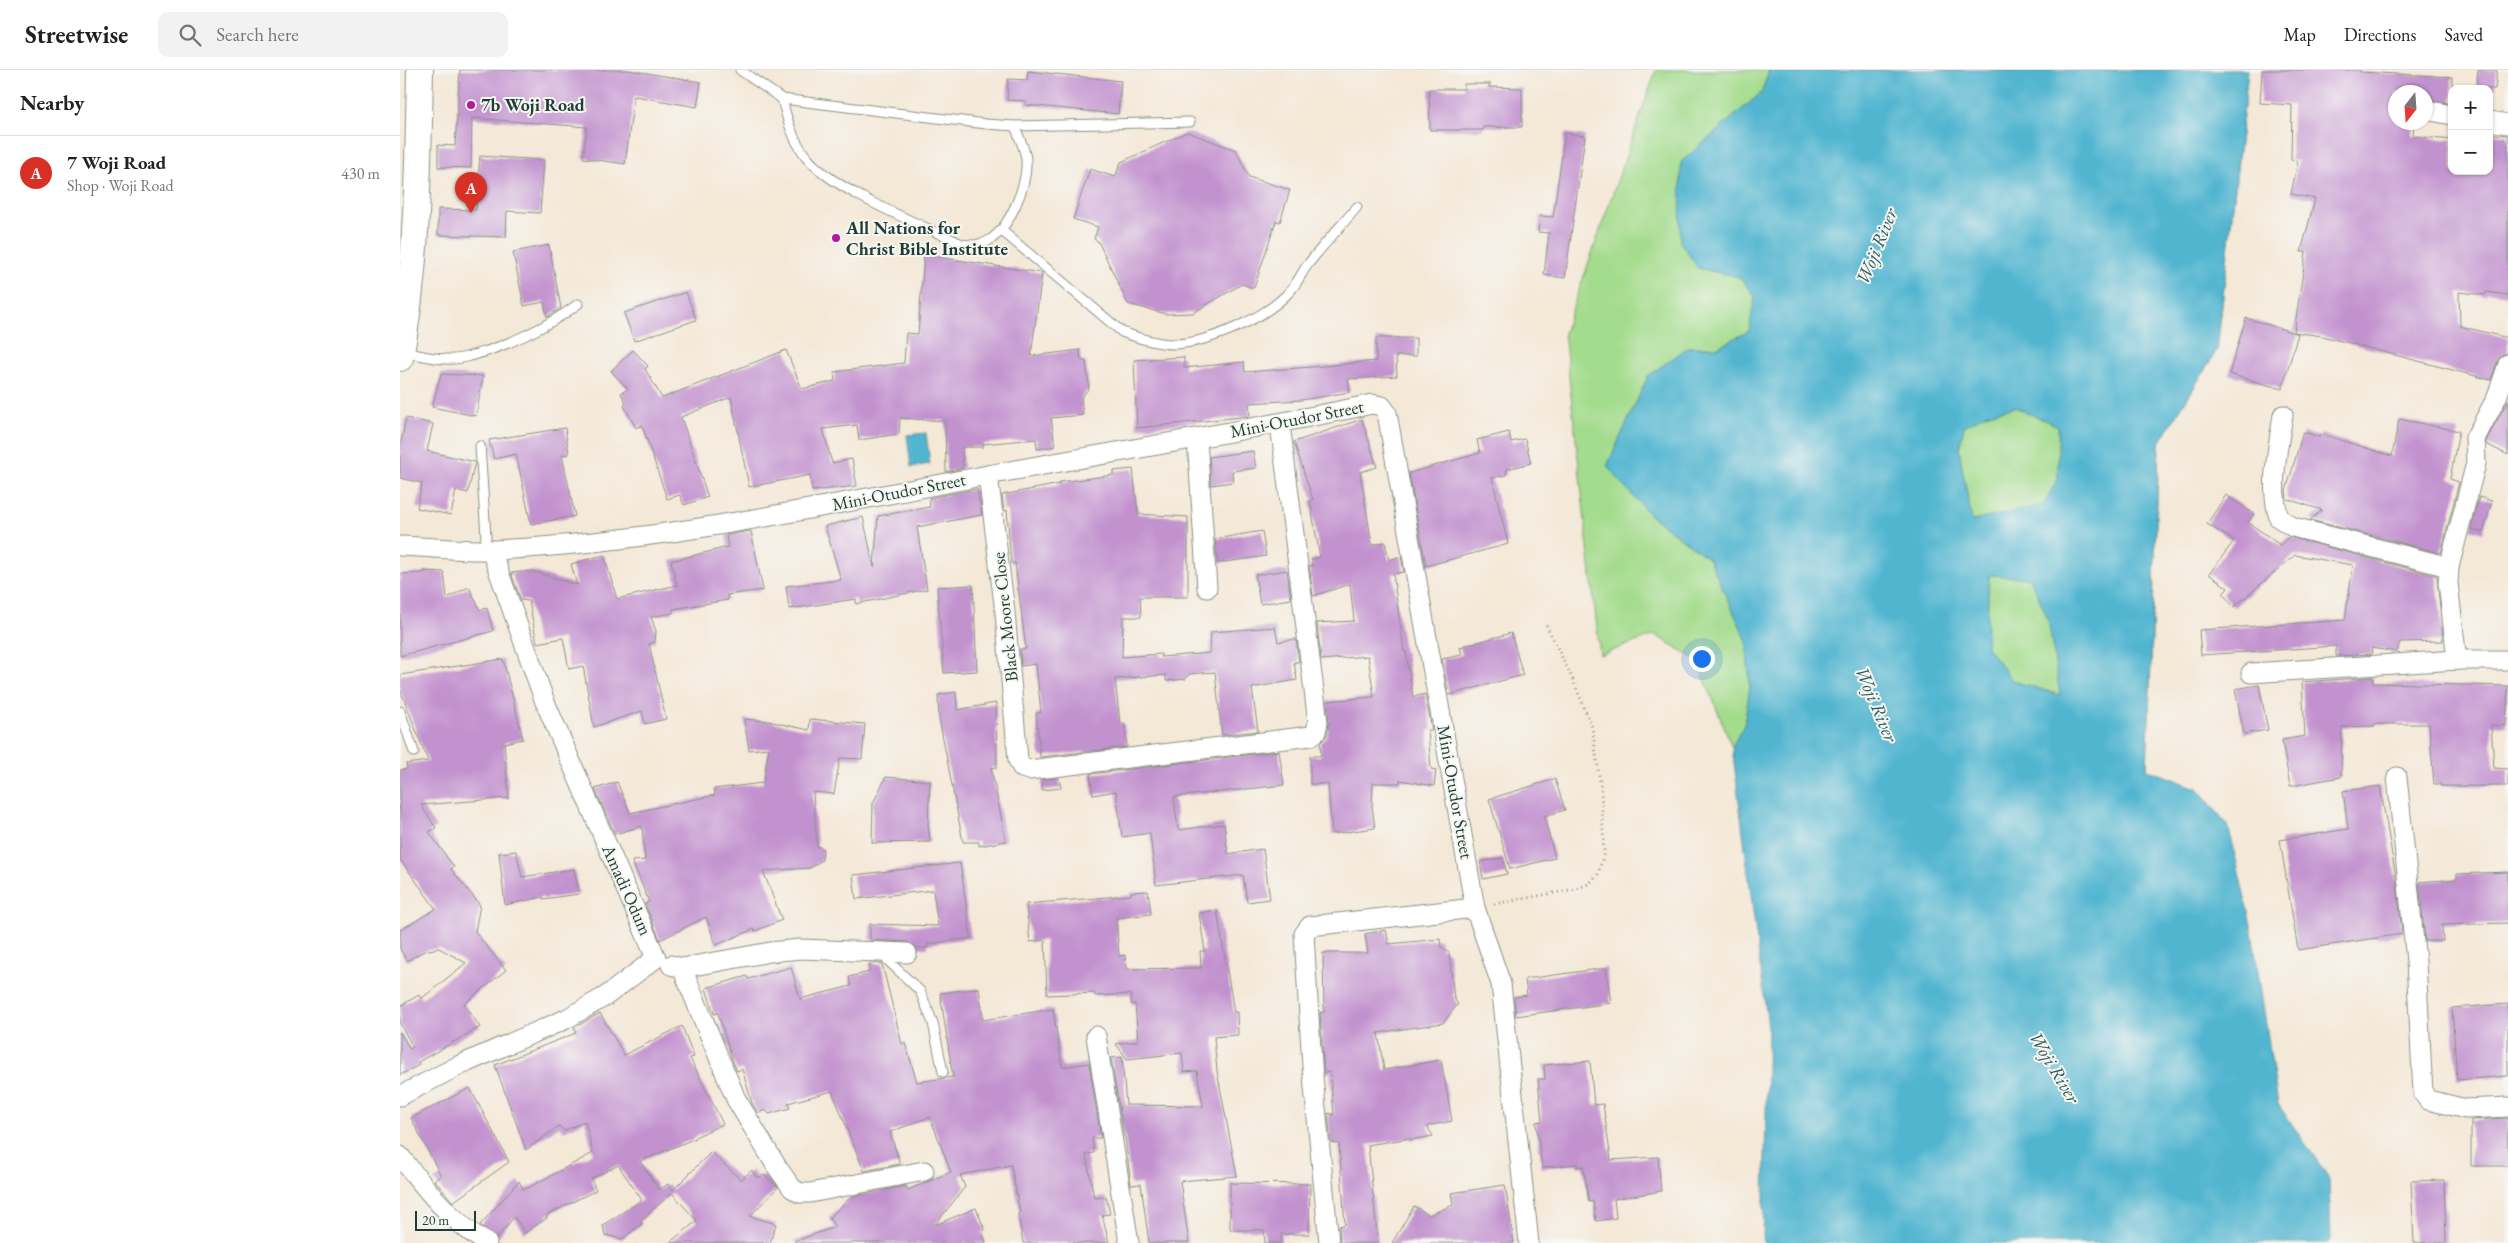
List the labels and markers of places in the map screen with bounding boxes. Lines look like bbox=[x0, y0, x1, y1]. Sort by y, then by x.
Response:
place label: 7b Woji Road bbox=[481, 93, 585, 116]
marker: 7b Woji Road bbox=[465, 99, 477, 111]
pin: A bbox=[455, 172, 487, 213]
place label: All Nations for Christ Bible Institute bbox=[845, 216, 1008, 260]
marker: All Nations for Christ Bible Institute bbox=[830, 232, 842, 244]

